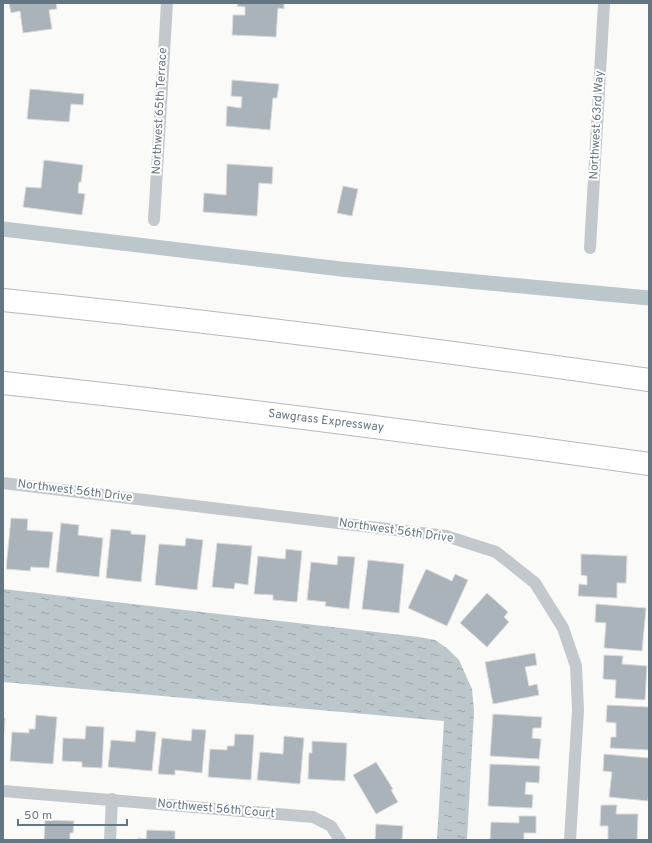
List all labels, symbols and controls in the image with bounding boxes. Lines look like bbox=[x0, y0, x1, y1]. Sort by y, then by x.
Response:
street label: Northwest 65th Terrace bbox=[149, 47, 171, 175]
street label: Northwest 63rd Way bbox=[586, 70, 608, 180]
street label: Sawgrass Expressway bbox=[267, 406, 385, 436]
street label: Northwest 56th Drive bbox=[17, 476, 133, 506]
street label: Northwest 56th Drive bbox=[338, 515, 454, 547]
street label: Northwest 56th Court bbox=[157, 796, 275, 822]
scale bar bbox=[18, 801, 127, 827]
text: 50 m bbox=[24, 808, 52, 824]

